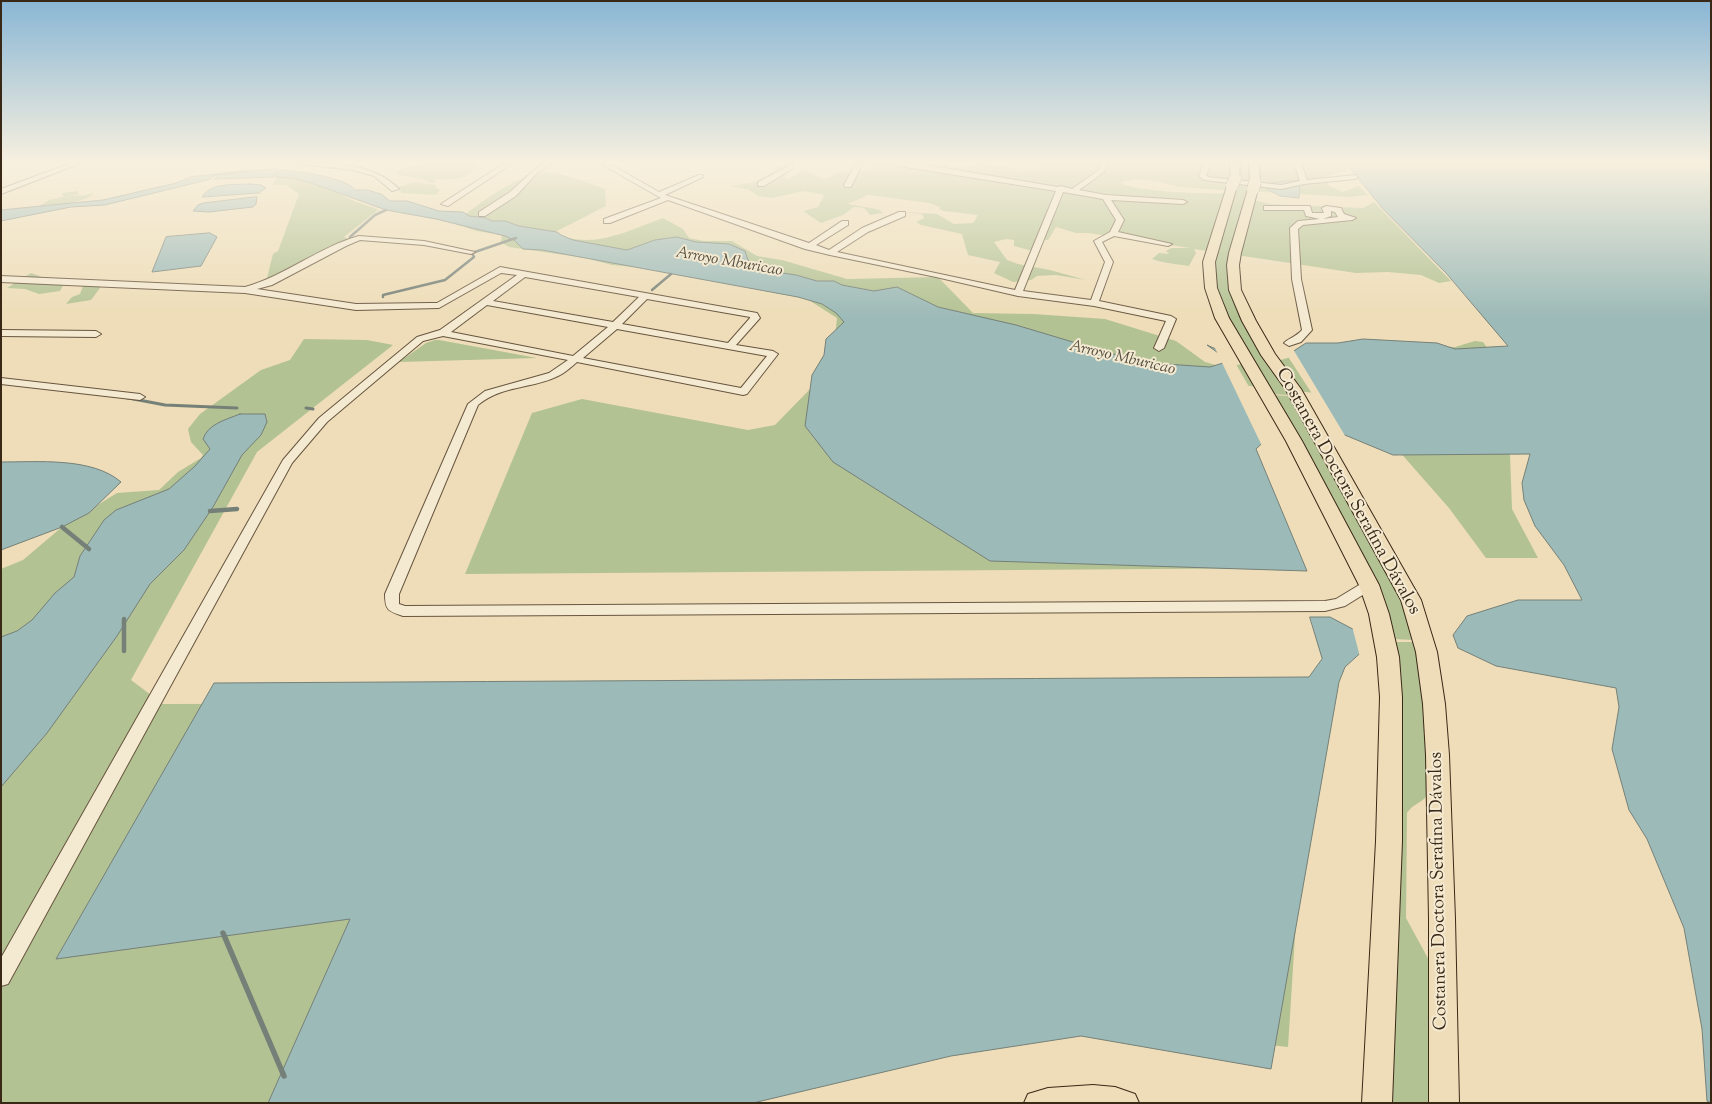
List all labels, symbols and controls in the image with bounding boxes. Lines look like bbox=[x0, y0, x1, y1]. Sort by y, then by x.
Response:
water label: Arroyo Mburicao bbox=[674, 244, 784, 282]
water label: Arroyo Mburicao bbox=[1067, 337, 1177, 381]
street label: Costanera Doctora Serafina Dávalos bbox=[1270, 365, 1424, 619]
street label: Costanera Doctora Serafina Dávalos bbox=[1427, 752, 1453, 1030]

